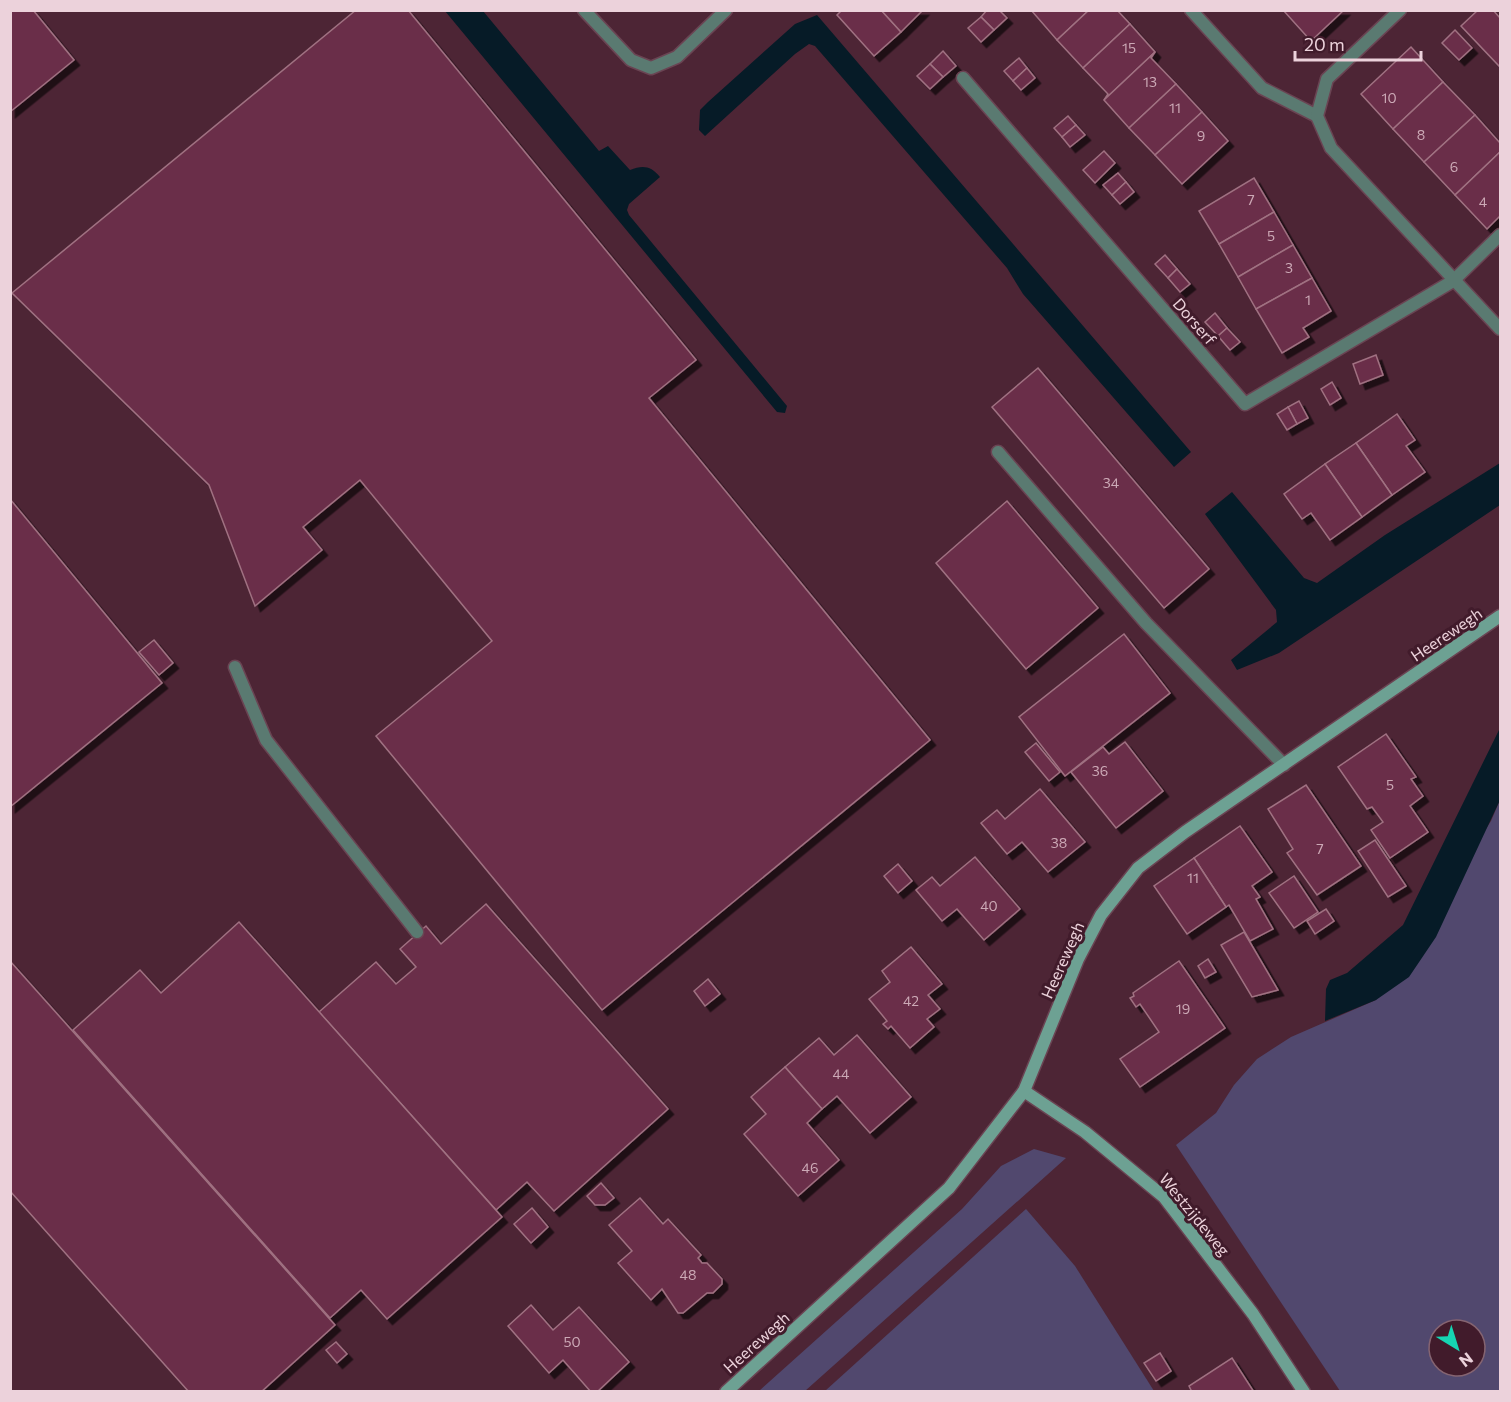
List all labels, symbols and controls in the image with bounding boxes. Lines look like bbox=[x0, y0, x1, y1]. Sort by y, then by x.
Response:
scale bar bbox=[1295, 24, 1421, 62]
text: 20 m bbox=[1304, 33, 1345, 55]
house number: 15 bbox=[1122, 39, 1136, 56]
house number: 13 bbox=[1143, 73, 1157, 90]
house number: 10 bbox=[1381, 89, 1397, 106]
house number: 11 bbox=[1169, 99, 1181, 116]
house number: 8 bbox=[1417, 126, 1425, 143]
house number: 9 bbox=[1197, 127, 1205, 144]
house number: 6 bbox=[1450, 158, 1458, 175]
house number: 7 bbox=[1247, 191, 1255, 208]
house number: 4 bbox=[1479, 193, 1488, 210]
house number: 5 bbox=[1267, 227, 1275, 244]
house number: 3 bbox=[1285, 259, 1293, 276]
house number: 1 bbox=[1305, 291, 1311, 308]
street label: Dorserf bbox=[1169, 294, 1221, 349]
house number: 34 bbox=[1103, 474, 1120, 491]
street label: Heerewegh bbox=[1407, 603, 1485, 665]
house number: 36 bbox=[1092, 762, 1108, 779]
house number: 5 bbox=[1386, 776, 1394, 793]
house number: 38 bbox=[1051, 834, 1067, 851]
house number: 7 bbox=[1316, 840, 1324, 857]
house number: 11 bbox=[1187, 869, 1199, 886]
house number: 40 bbox=[980, 897, 998, 914]
street label: Heerewegh bbox=[1037, 919, 1087, 1001]
house number: 42 bbox=[903, 992, 919, 1009]
house number: 19 bbox=[1176, 1000, 1190, 1017]
house number: 44 bbox=[833, 1065, 850, 1082]
house number: 46 bbox=[802, 1159, 818, 1176]
street label: Westzijdeweg bbox=[1156, 1169, 1234, 1259]
house number: 48 bbox=[680, 1266, 696, 1283]
street label: Heerewegh bbox=[719, 1307, 793, 1377]
north arrow bbox=[1427, 1318, 1487, 1378]
house number: 50 bbox=[563, 1333, 581, 1350]
text: N bbox=[1456, 1349, 1477, 1371]

